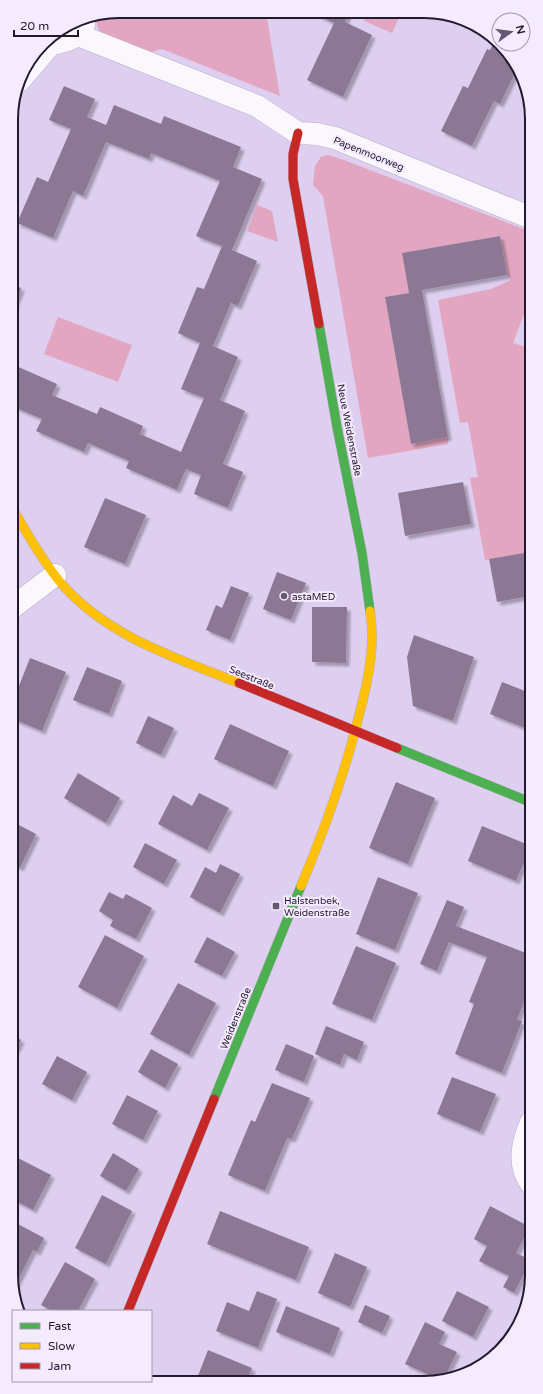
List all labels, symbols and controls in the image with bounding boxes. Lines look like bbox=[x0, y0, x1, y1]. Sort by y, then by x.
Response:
scale bar bbox=[14, 12, 78, 38]
north arrow bbox=[491, 12, 531, 52]
text: 20 m bbox=[20, 19, 49, 33]
text: N bbox=[513, 24, 528, 36]
street label: Papenmoorweg bbox=[332, 134, 406, 174]
street label: Neue Weidenstraße bbox=[334, 383, 364, 478]
marker: astaMED bbox=[279, 591, 289, 601]
place label: astaMED bbox=[292, 591, 335, 603]
street label: Seestraße bbox=[227, 664, 276, 692]
place label: Halstenbek, Weidenstraße bbox=[284, 895, 350, 919]
marker: Halstenbek, Weidenstraße bbox=[271, 901, 281, 911]
street label: Weidenstraße bbox=[218, 985, 254, 1051]
legend bbox=[12, 1310, 152, 1382]
text: Fast bbox=[48, 1319, 72, 1333]
text: Slow bbox=[48, 1339, 75, 1353]
text: Jam bbox=[48, 1359, 71, 1373]

